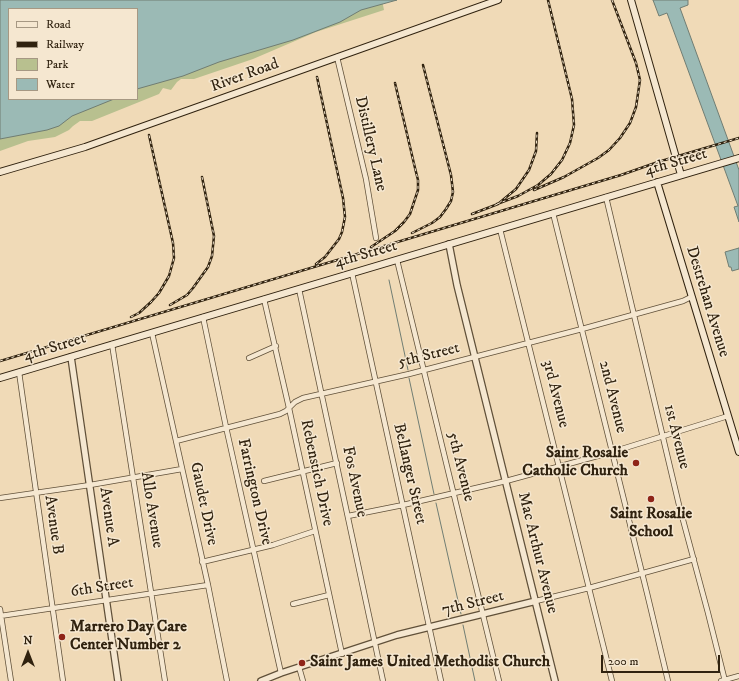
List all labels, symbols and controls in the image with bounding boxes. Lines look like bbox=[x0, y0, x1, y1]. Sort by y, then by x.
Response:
legend bbox=[8, 8, 138, 100]
text: Road bbox=[46, 17, 71, 32]
text: Railway bbox=[46, 37, 84, 52]
street label: River Road bbox=[208, 55, 282, 97]
text: Park bbox=[46, 57, 68, 72]
text: Water bbox=[46, 77, 75, 92]
street label: Distillery Lane bbox=[350, 95, 390, 193]
street label: 4th Street bbox=[643, 145, 709, 181]
street label: 4th Street bbox=[333, 237, 399, 273]
street label: Destrehan Avenue bbox=[681, 244, 733, 360]
street label: 4th Street bbox=[22, 329, 88, 367]
street label: 5th Street bbox=[396, 339, 462, 373]
street label: 3rd Avenue bbox=[537, 358, 573, 430]
street label: 2nd Avenue bbox=[594, 359, 630, 435]
street label: 1st Avenue bbox=[659, 403, 693, 471]
street label: Rebenstich Drive bbox=[295, 418, 337, 528]
street label: Bellanger Street bbox=[388, 422, 430, 526]
street label: 5th Avenue bbox=[442, 430, 478, 504]
street label: Farrington Drive bbox=[232, 437, 276, 547]
place label: Saint Rosalie Catholic Church bbox=[522, 444, 628, 482]
street label: Fos Avenue bbox=[337, 445, 371, 519]
marker: Saint Rosalie Catholic Church bbox=[631, 458, 641, 468]
street label: Gaudet Drive bbox=[185, 461, 221, 547]
street label: Allo Avenue bbox=[135, 470, 167, 550]
street label: Avenue A bbox=[94, 486, 122, 548]
street label: Mac Arthur Avenue bbox=[513, 490, 561, 616]
street label: Avenue B bbox=[39, 494, 67, 556]
marker: Saint Rosalie School bbox=[646, 494, 656, 504]
place label: Saint Rosalie School bbox=[610, 505, 692, 543]
street label: 6th Street bbox=[69, 574, 135, 602]
street label: 7th Street bbox=[440, 587, 506, 621]
place label: Marrero Day Care Center Number 2 bbox=[70, 618, 187, 656]
marker: Marrero Day Care Center Number 2 bbox=[57, 632, 67, 642]
north arrow bbox=[8, 633, 48, 673]
text: N bbox=[23, 634, 33, 648]
scale bar bbox=[603, 647, 722, 673]
place label: Saint James United Methodist Church bbox=[310, 653, 550, 673]
text: 200 m bbox=[608, 654, 638, 669]
marker: Saint James United Methodist Church bbox=[297, 658, 307, 668]

